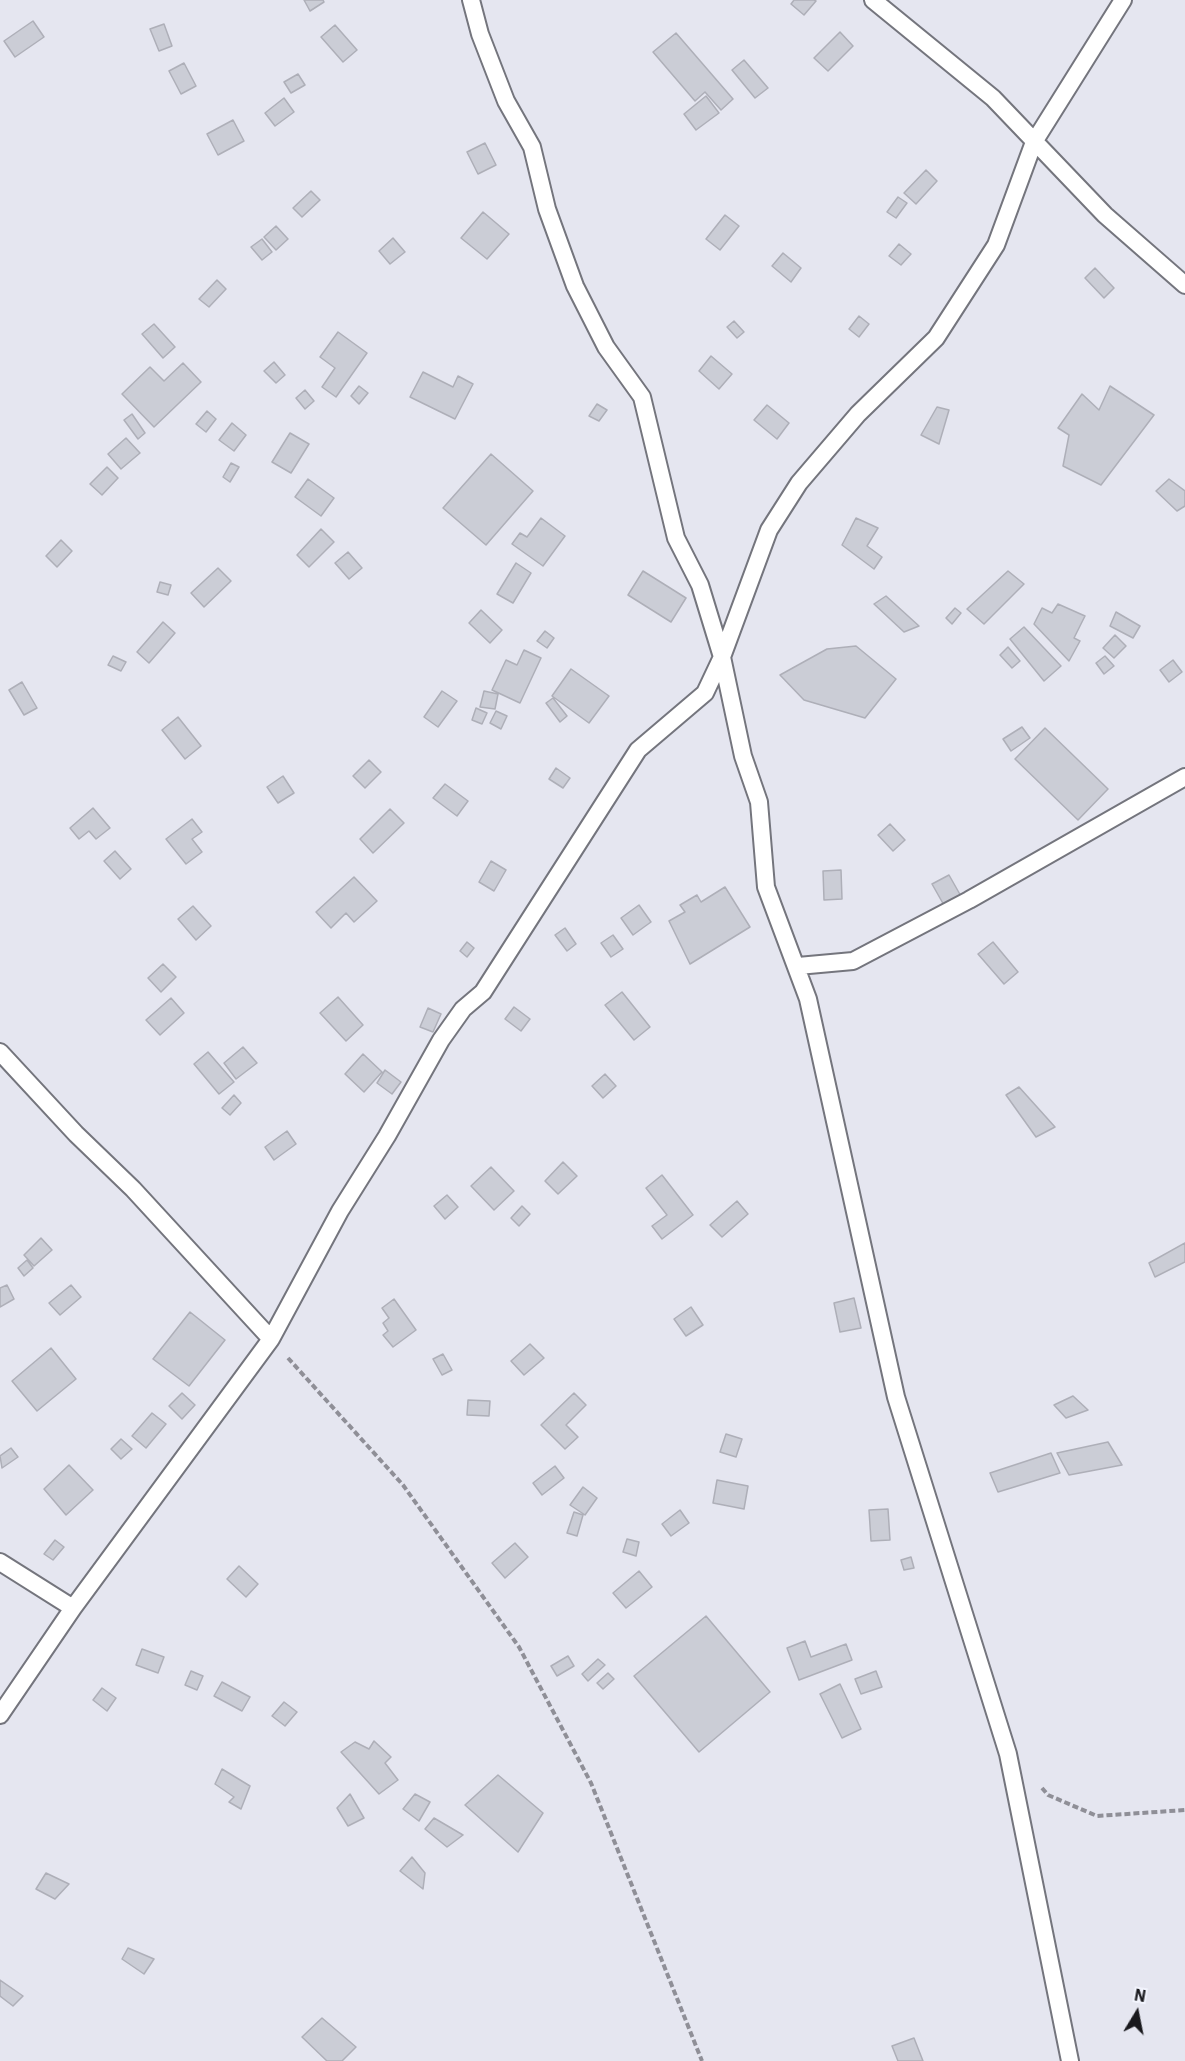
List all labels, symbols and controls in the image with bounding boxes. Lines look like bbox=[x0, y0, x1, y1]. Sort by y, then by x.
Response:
north arrow bbox=[1107, 1983, 1167, 2043]
text: N bbox=[1133, 1984, 1148, 2006]

